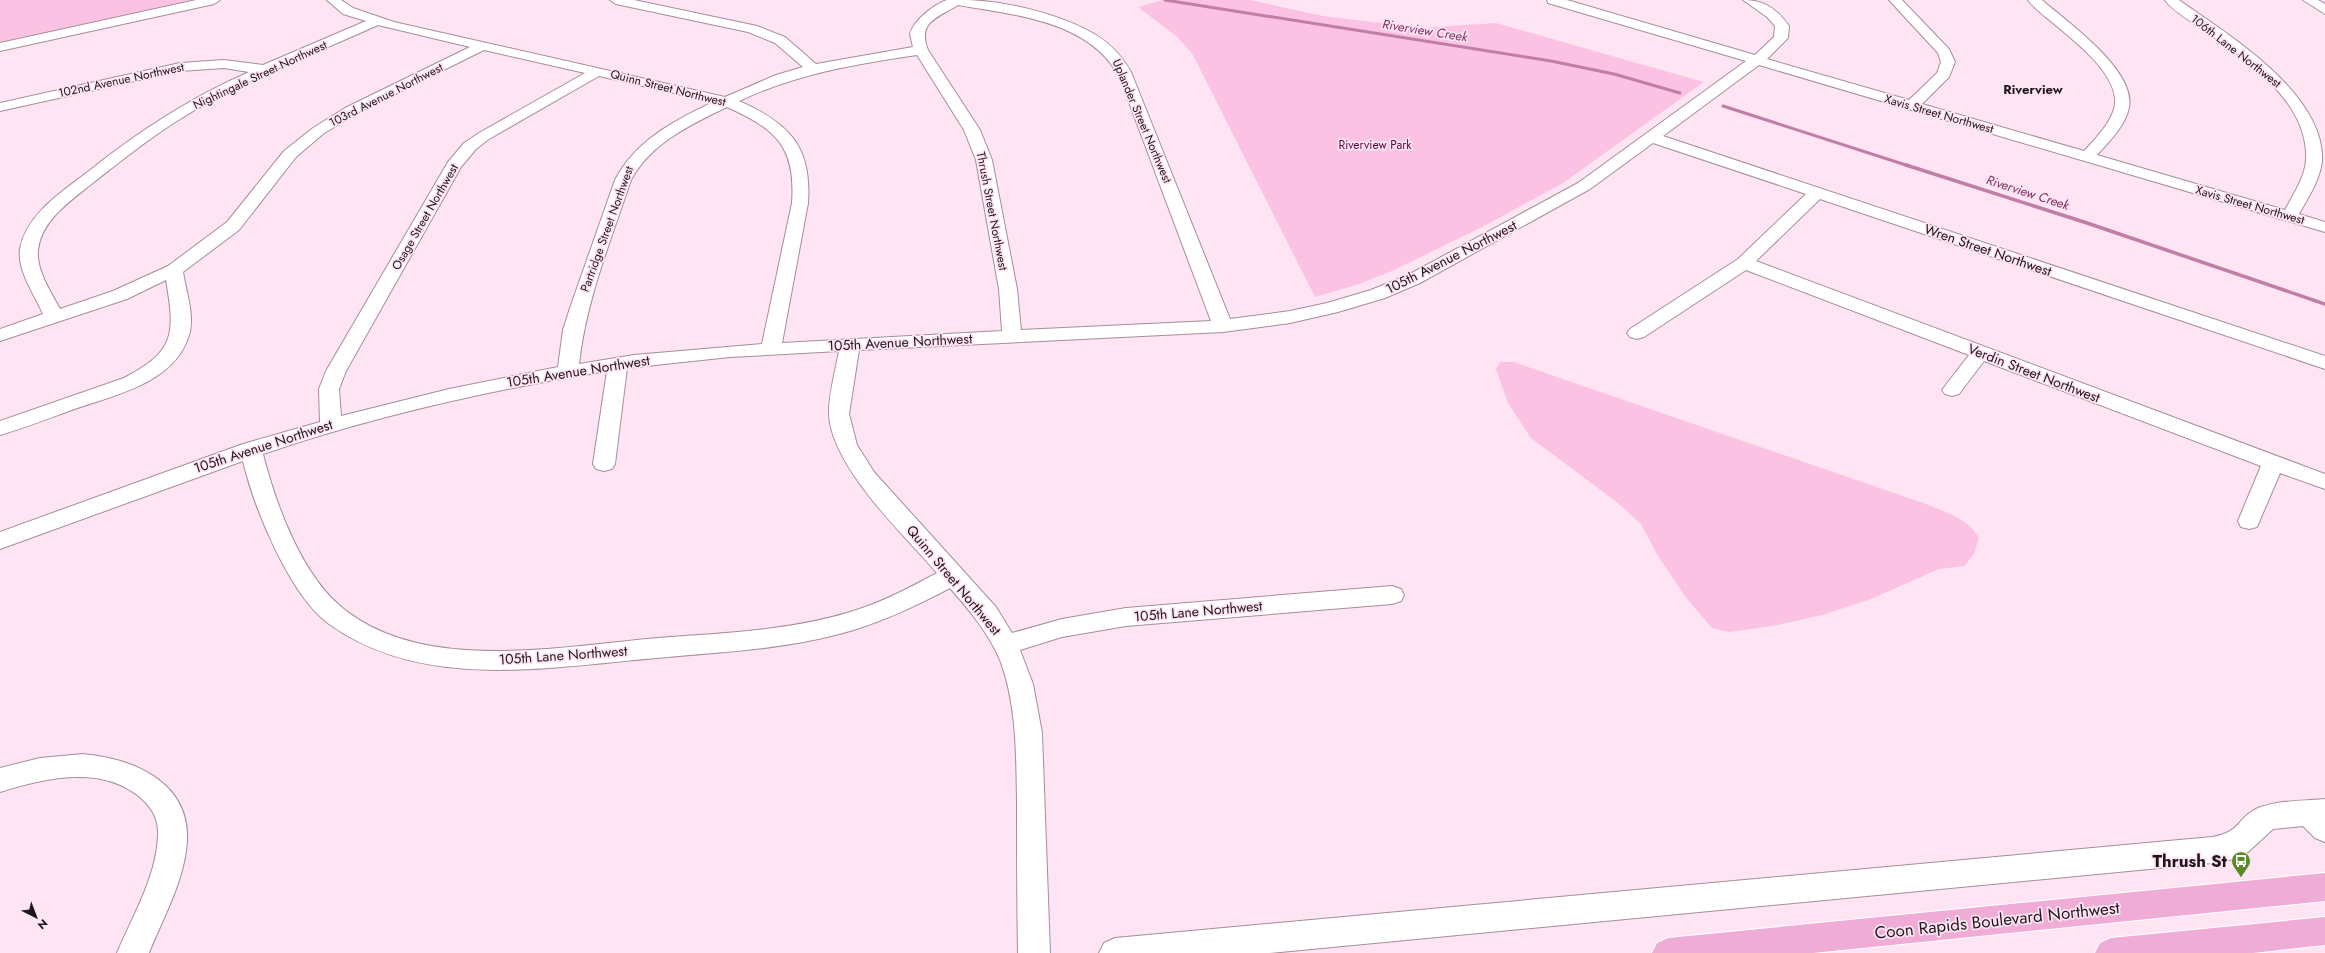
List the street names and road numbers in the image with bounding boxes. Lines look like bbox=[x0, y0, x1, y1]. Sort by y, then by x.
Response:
street label: 106th Lane Northwest bbox=[2187, 10, 2285, 92]
street label: Nightingale Street Northwest bbox=[190, 36, 330, 114]
street label: Uplander Street Northwest bbox=[1108, 56, 1176, 186]
street label: 102nd Avenue Northwest bbox=[56, 58, 186, 102]
street label: 103rd Avenue Northwest bbox=[326, 58, 446, 132]
street label: Quinn Street Northwest bbox=[608, 65, 728, 111]
street label: Xavis Street Northwest bbox=[1882, 90, 1996, 138]
street label: Thrush Street Northwest bbox=[972, 150, 1012, 272]
street label: Osage Street Northwest bbox=[387, 160, 463, 273]
street label: Partridge Street Northwest bbox=[576, 163, 638, 295]
street label: Xavis Street Northwest bbox=[2193, 181, 2307, 229]
street label: 105th Avenue Northwest bbox=[1382, 215, 1521, 299]
street label: Wren Street Northwest bbox=[1922, 219, 2055, 281]
street label: 105th Avenue Northwest bbox=[827, 328, 973, 356]
street label: Verdin Street Northwest bbox=[1965, 339, 2104, 408]
street label: 105th Avenue Northwest bbox=[505, 350, 652, 392]
street label: 105th Avenue Northwest bbox=[191, 414, 336, 478]
street label: Quinn Street Northwest bbox=[902, 521, 1006, 640]
street label: 105th Lane Northwest bbox=[1133, 595, 1264, 627]
street label: 105th Lane Northwest bbox=[498, 640, 629, 669]
street label: Coon Rapids Boulevard Northwest bbox=[1873, 895, 2121, 945]

